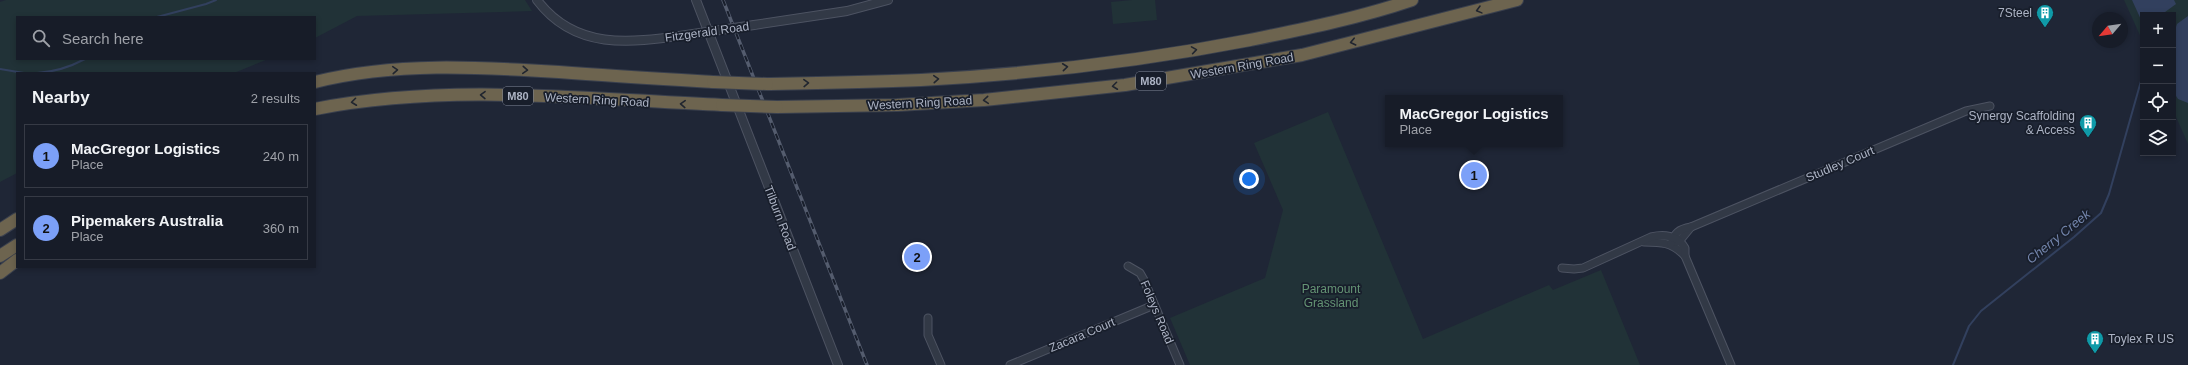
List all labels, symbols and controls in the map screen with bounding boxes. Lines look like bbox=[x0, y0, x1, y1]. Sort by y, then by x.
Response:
building icon: 7Steel bbox=[2035, 3, 2055, 28]
one-way arrow bbox=[1476, 5, 1483, 14]
place label: 7Steel bbox=[1998, 6, 2032, 20]
north arrow bbox=[2092, 12, 2128, 48]
map controls bbox=[2140, 12, 2176, 156]
button: + bbox=[2140, 12, 2176, 48]
search box bbox=[16, 16, 316, 60]
street label: Fitzgerald Road bbox=[664, 19, 750, 45]
icon: search bbox=[30, 27, 52, 49]
text: Search here bbox=[62, 30, 144, 47]
one-way arrow bbox=[1350, 37, 1356, 45]
one-way arrow bbox=[1191, 46, 1197, 55]
button: − bbox=[2140, 48, 2176, 84]
street label: Western Ring Road bbox=[1189, 50, 1295, 82]
one-way arrow bbox=[1062, 63, 1068, 72]
one-way arrow bbox=[522, 65, 528, 74]
one-way arrow bbox=[392, 66, 398, 75]
road number: M80 bbox=[1136, 72, 1166, 90]
one-way arrow bbox=[932, 74, 939, 83]
one-way arrow bbox=[803, 79, 809, 87]
one-way arrow bbox=[1112, 82, 1118, 91]
button: locate bbox=[2140, 84, 2176, 120]
road number: M80 bbox=[503, 87, 533, 105]
text: Nearby bbox=[32, 88, 90, 107]
street label: Western Ring Road bbox=[544, 90, 650, 110]
text: 2 results bbox=[251, 91, 300, 106]
one-way arrow bbox=[480, 91, 486, 100]
street label: Western Ring Road bbox=[867, 93, 973, 113]
one-way arrow bbox=[983, 95, 989, 104]
popup bbox=[1385, 95, 1563, 147]
one-way arrow bbox=[351, 97, 357, 106]
one-way arrow bbox=[680, 99, 686, 108]
text: MacGregor Logistics bbox=[1399, 105, 1549, 122]
place label: Synergy Scaffolding & Access bbox=[1968, 109, 2075, 137]
building icon: Synergy Scaffolding & Access bbox=[2078, 113, 2098, 138]
button: layers bbox=[2140, 120, 2176, 156]
text: Place bbox=[1399, 122, 1432, 137]
text: MacGregor Logistics bbox=[71, 140, 220, 157]
street label: Studley Court bbox=[1804, 143, 1877, 185]
text: 1 bbox=[42, 149, 50, 164]
text: 240 m bbox=[263, 149, 299, 164]
text: Place bbox=[71, 157, 104, 172]
pin: 1 bbox=[1461, 160, 1487, 190]
your location bbox=[1239, 169, 1259, 189]
street label: Tilburn Road bbox=[761, 184, 799, 252]
water label: Cherry Creek bbox=[2024, 205, 2094, 267]
text: Pipemakers Australia bbox=[71, 212, 223, 229]
text: 2 bbox=[42, 221, 50, 236]
text: 360 m bbox=[263, 221, 299, 236]
text: Place bbox=[71, 229, 104, 244]
pin: 2 bbox=[904, 242, 930, 272]
street label: Foleys Road bbox=[1137, 278, 1177, 346]
park label: Paramount Grassland bbox=[1302, 282, 1361, 310]
street label: Zacara Court bbox=[1047, 315, 1118, 355]
building icon: Toylex R US bbox=[2085, 329, 2105, 354]
place label: Toylex R US bbox=[2108, 332, 2174, 346]

